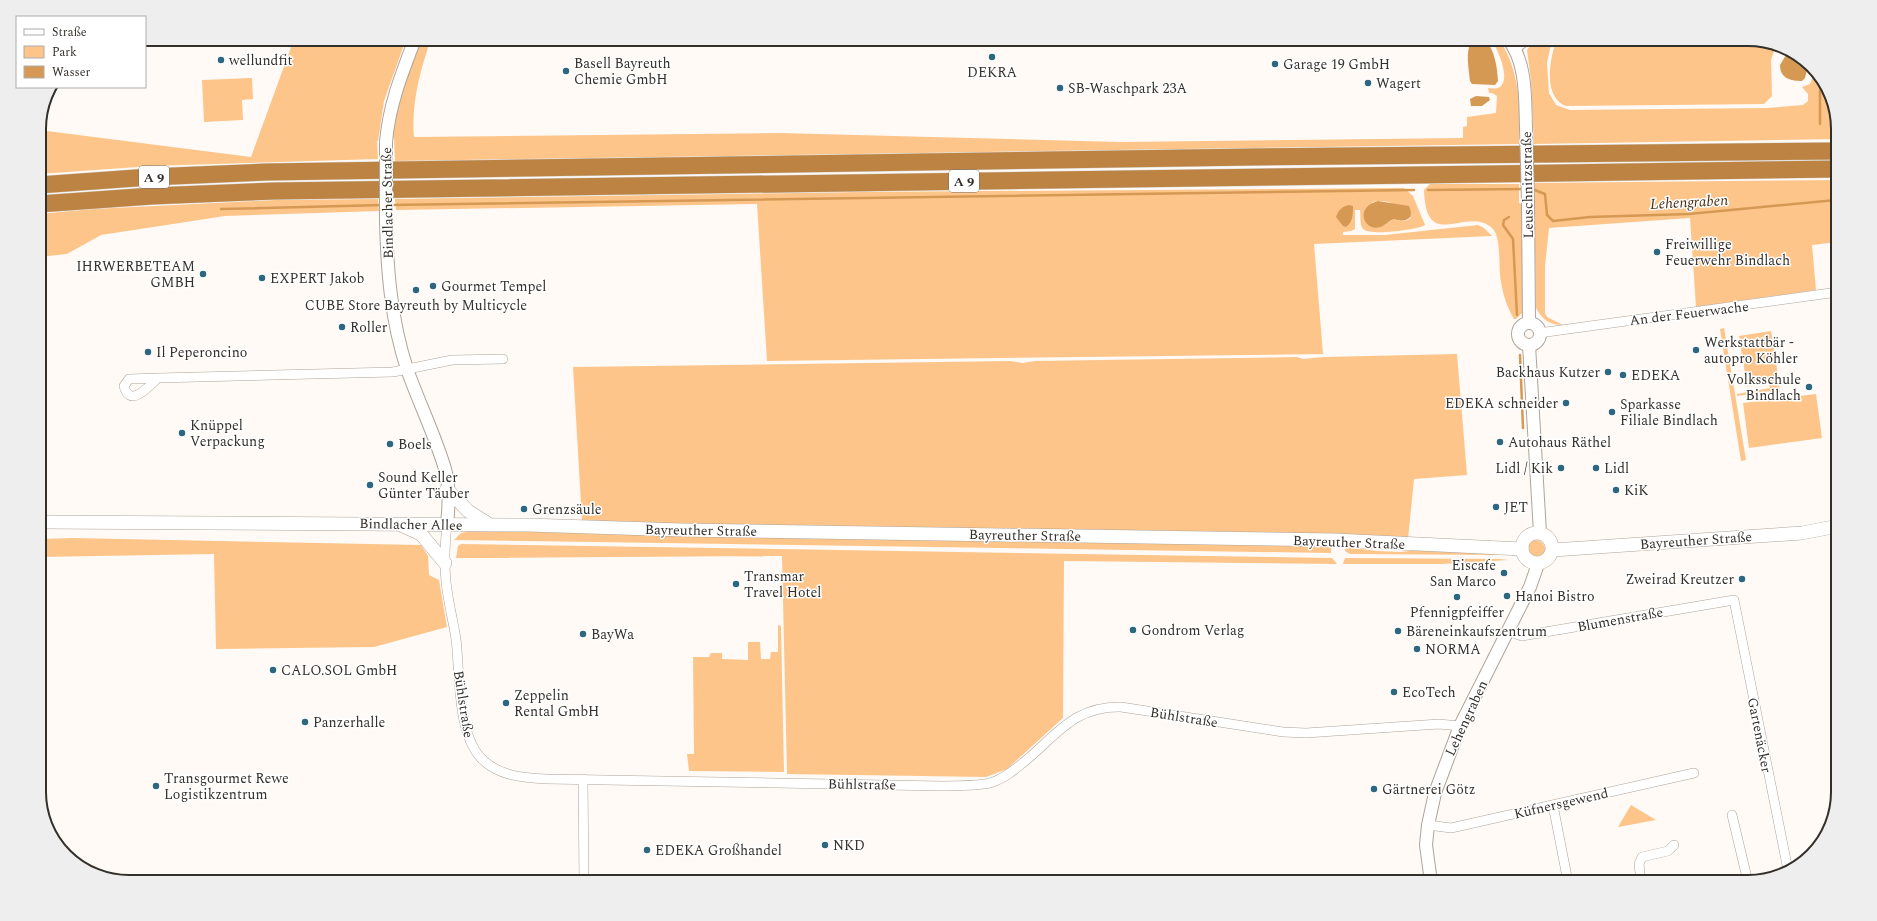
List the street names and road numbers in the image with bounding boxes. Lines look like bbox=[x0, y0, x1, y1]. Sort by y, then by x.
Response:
street label: Leuschnitzstraße bbox=[1516, 131, 1539, 239]
street label: Bindlacher Straße bbox=[376, 147, 399, 259]
road number: A 9 bbox=[139, 166, 169, 188]
road number: A 9 bbox=[949, 170, 979, 192]
street label: An der Feuerwache bbox=[1628, 296, 1750, 331]
street label: Bindlacher Allee bbox=[359, 513, 463, 536]
street label: Bayreuther Straße bbox=[645, 519, 758, 542]
street label: Bayreuther Straße bbox=[969, 524, 1082, 547]
street label: Bayreuther Straße bbox=[1639, 526, 1753, 555]
street label: Bayreuther Straße bbox=[1293, 530, 1406, 555]
street label: Blumenstraße bbox=[1576, 602, 1665, 637]
street label: Bühlstraße bbox=[448, 669, 479, 740]
street label: Lehengraben bbox=[1440, 677, 1493, 760]
street label: Gartenäcker bbox=[1742, 696, 1777, 775]
street label: Bühlstraße bbox=[1149, 702, 1219, 733]
street label: Bühlstraße bbox=[828, 773, 896, 796]
street label: Küfnersgewend bbox=[1512, 782, 1611, 825]

